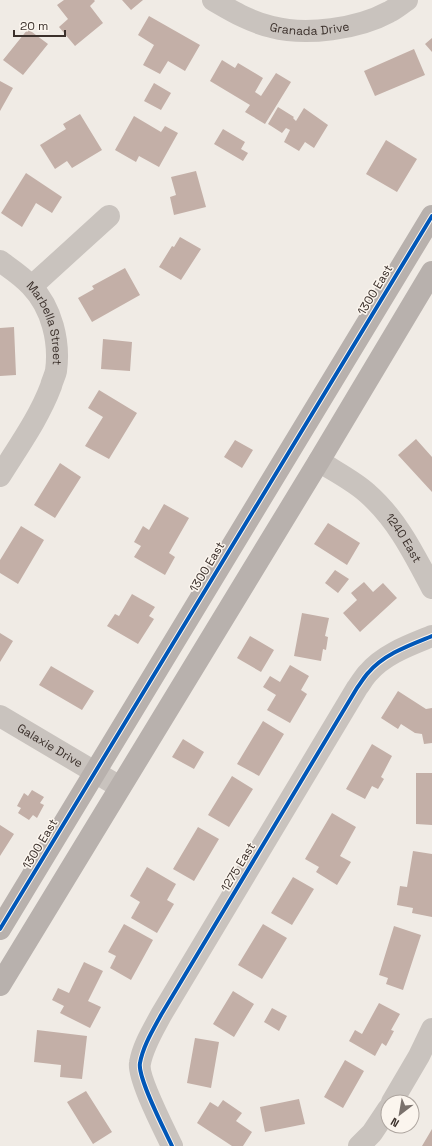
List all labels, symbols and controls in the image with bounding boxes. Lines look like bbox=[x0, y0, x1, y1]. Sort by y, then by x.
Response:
scale bar bbox=[14, 12, 65, 38]
text: 20 m bbox=[20, 18, 48, 34]
street label: Granada Drive bbox=[268, 18, 351, 39]
street label: 1300 East bbox=[354, 262, 396, 318]
street label: Marbella Street bbox=[23, 278, 65, 366]
street label: 1240 East bbox=[382, 510, 425, 566]
street label: 1300 East bbox=[186, 539, 228, 595]
street label: Galaxie Drive bbox=[14, 720, 86, 771]
street label: 1300 East bbox=[19, 816, 61, 872]
street label: 1275 East bbox=[217, 840, 259, 894]
north arrow bbox=[380, 1094, 420, 1134]
text: N bbox=[388, 1115, 402, 1130]

